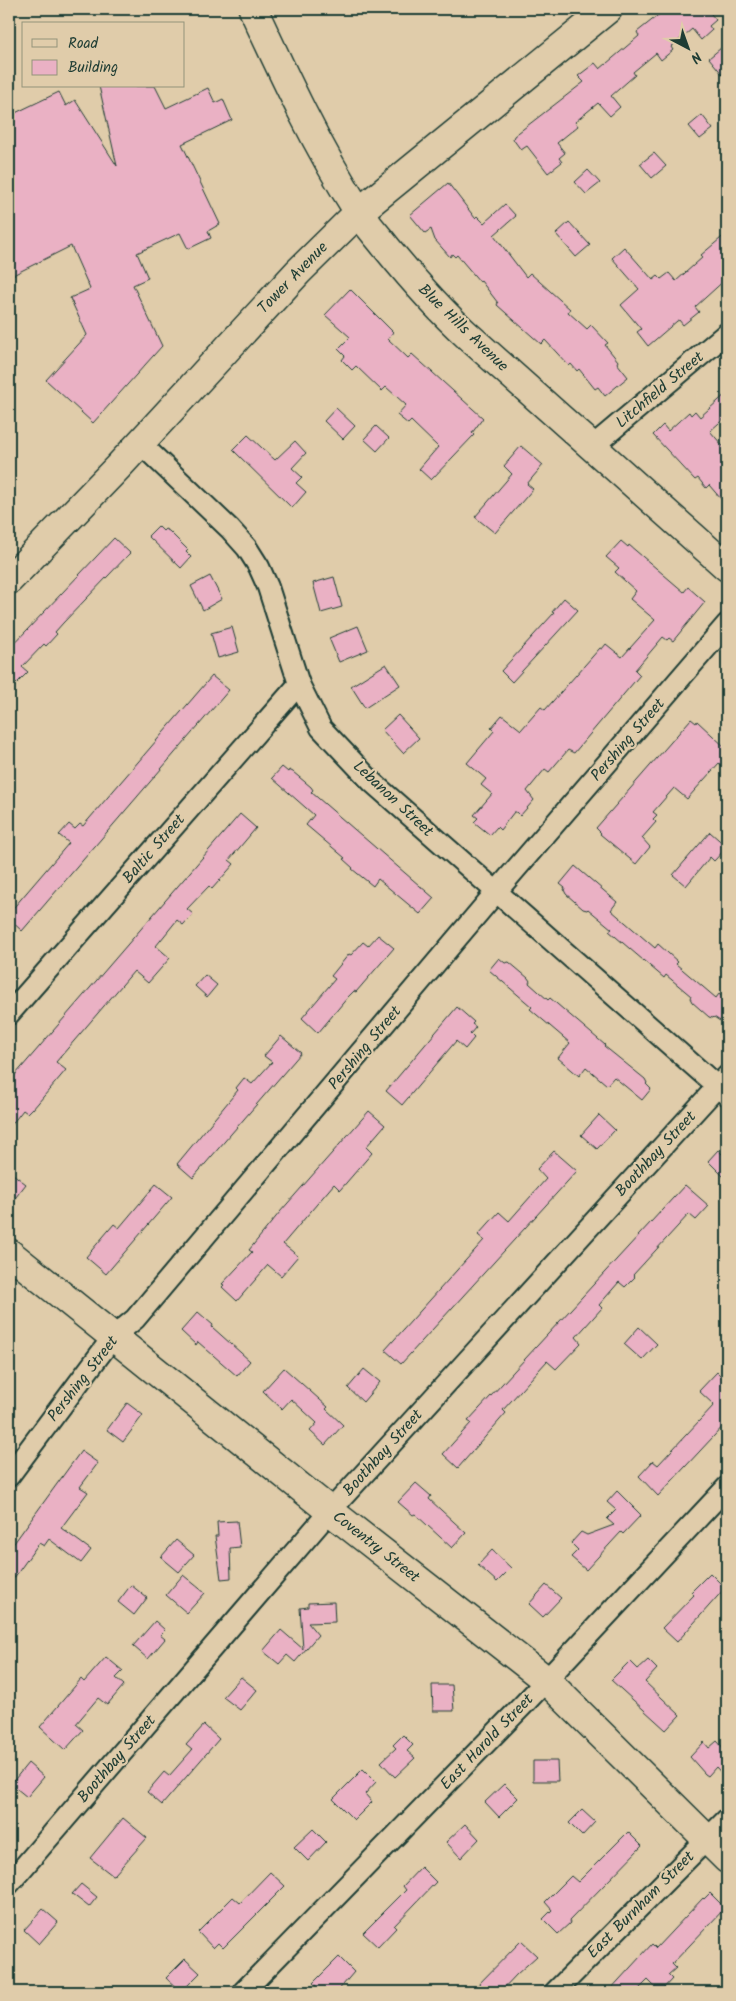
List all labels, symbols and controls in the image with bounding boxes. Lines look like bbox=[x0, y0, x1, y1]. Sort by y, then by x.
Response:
legend bbox=[22, 22, 185, 88]
north arrow bbox=[664, 22, 714, 72]
text: Road bbox=[68, 32, 99, 56]
text: N bbox=[685, 46, 706, 68]
text: Building bbox=[68, 56, 118, 80]
street label: Tower Avenue bbox=[252, 236, 334, 320]
street label: Blue Hills Avenue bbox=[412, 278, 514, 378]
street label: Litchfield Street bbox=[610, 345, 710, 435]
street label: Pershing Street bbox=[585, 692, 672, 787]
street label: Lebanon Street bbox=[347, 755, 440, 844]
street label: Baltic Street bbox=[116, 808, 192, 890]
street label: Pershing Street bbox=[322, 1000, 408, 1096]
street label: Boothbay Street bbox=[609, 1105, 703, 1203]
street label: Pershing Street bbox=[41, 1330, 125, 1427]
street label: Boothbay Street bbox=[337, 1403, 430, 1502]
street label: Coventry Street bbox=[327, 1505, 426, 1590]
street label: East Harold Street bbox=[434, 1687, 540, 1796]
street label: Boothbay Street bbox=[72, 1709, 163, 1809]
street label: East Burnham Street bbox=[581, 1845, 701, 1965]

